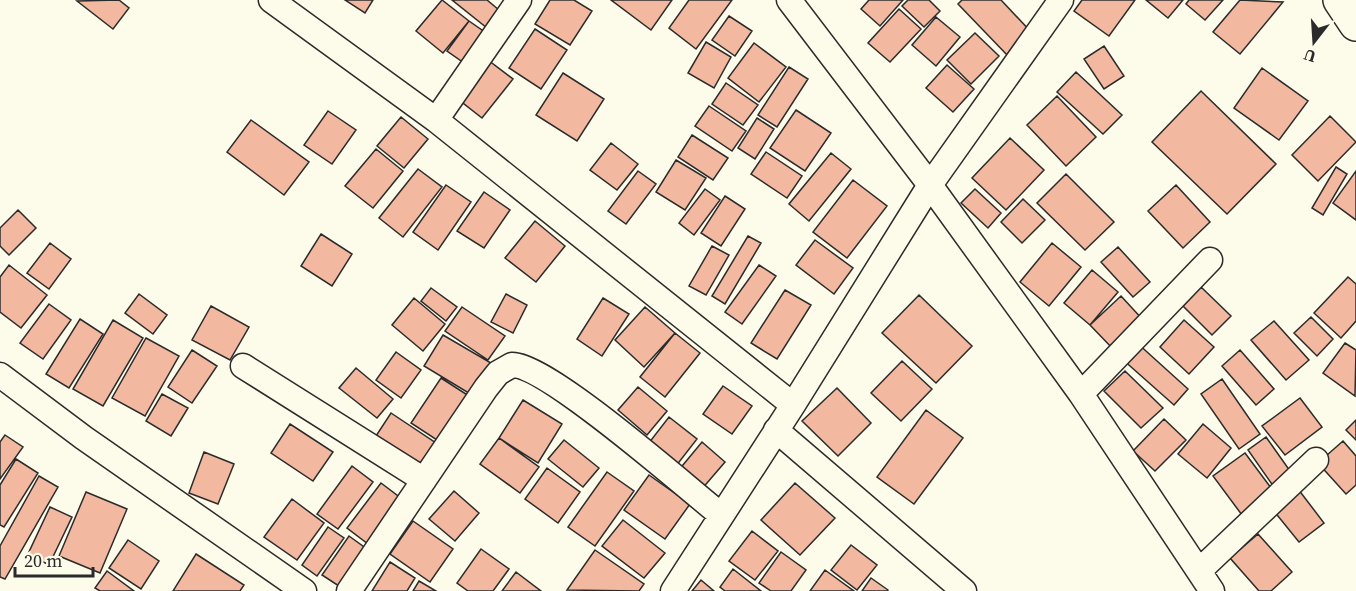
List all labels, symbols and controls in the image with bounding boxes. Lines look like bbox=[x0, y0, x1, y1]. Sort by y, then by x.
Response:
north arrow bbox=[1284, 12, 1344, 72]
text: U bbox=[1301, 44, 1318, 69]
scale bar bbox=[15, 540, 93, 578]
text: 20 m bbox=[24, 548, 62, 573]

